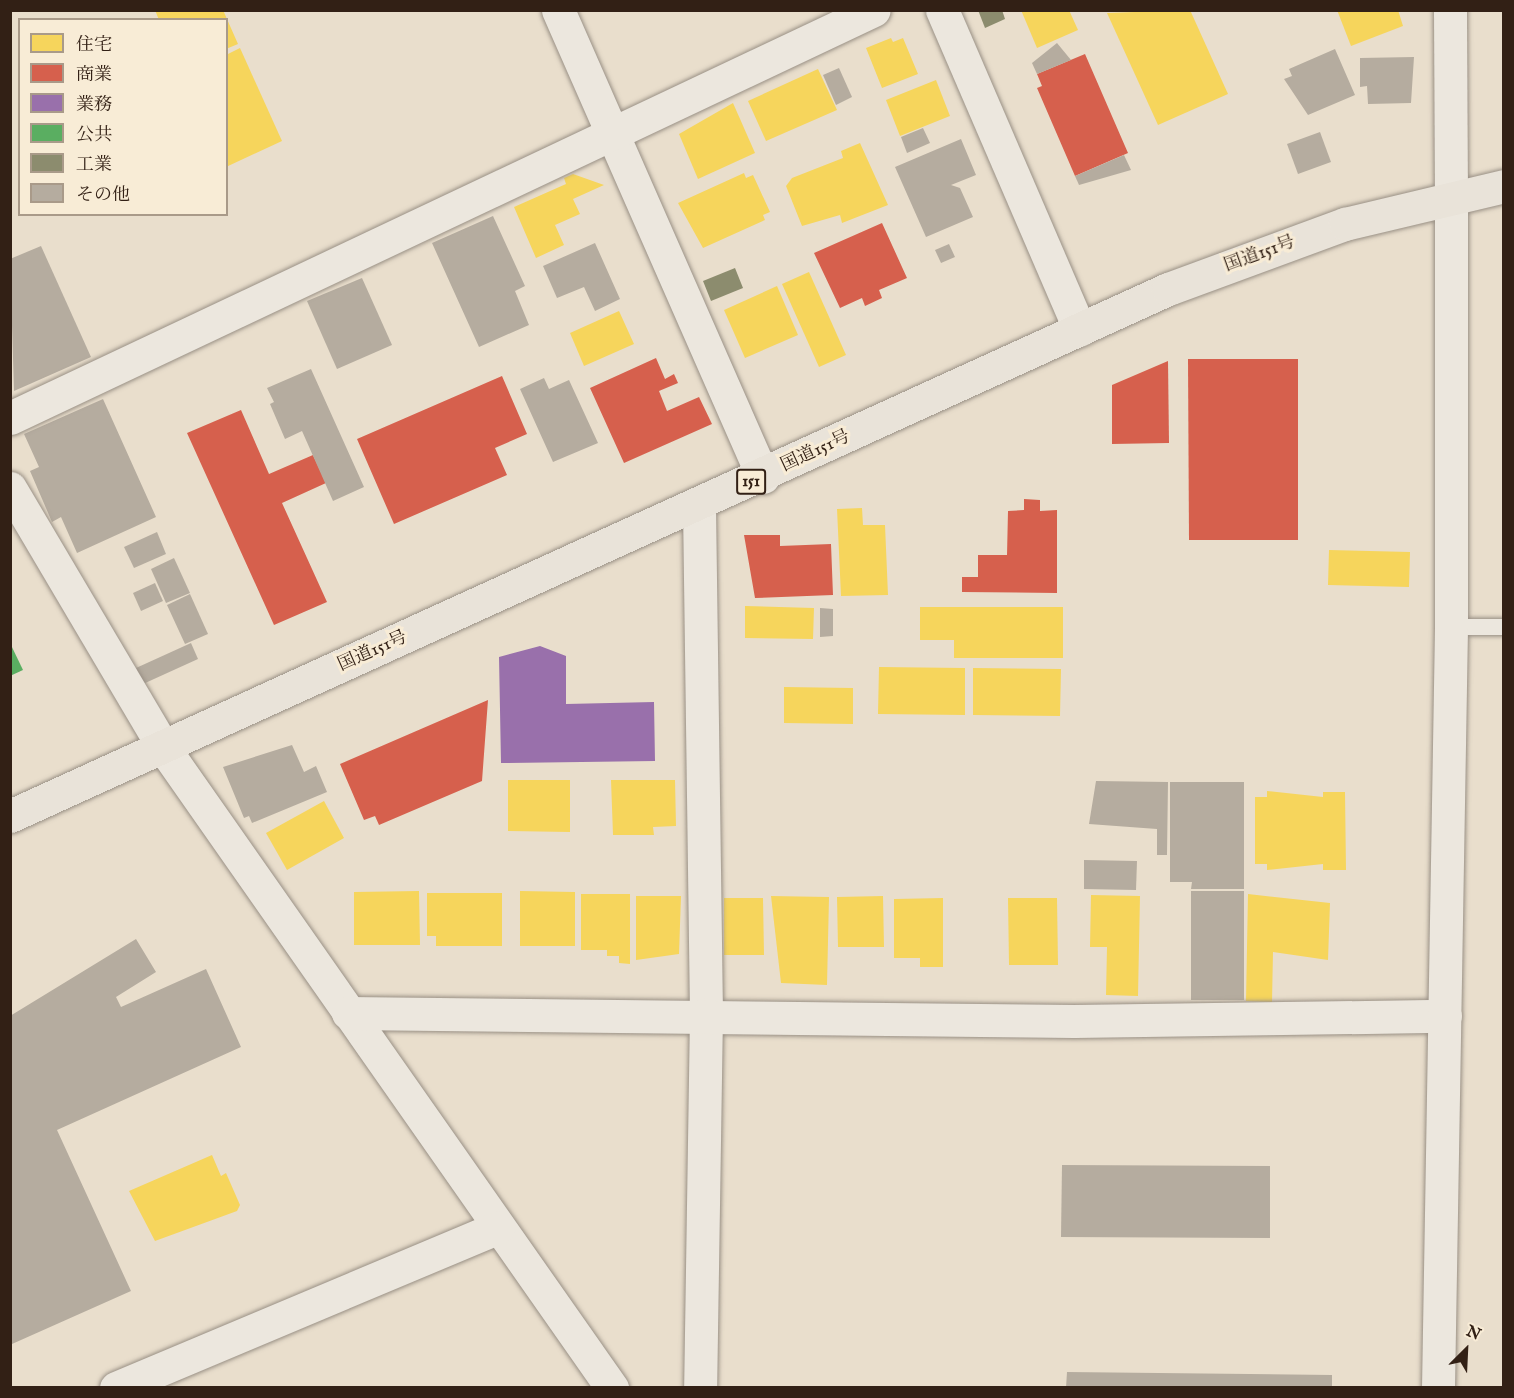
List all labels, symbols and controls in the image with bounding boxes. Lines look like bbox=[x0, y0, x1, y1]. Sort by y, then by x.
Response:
legend bbox=[18, 18, 228, 216]
text: 住宅 bbox=[76, 34, 112, 57]
text: 商業 bbox=[76, 64, 112, 87]
text: 業務 bbox=[76, 94, 112, 117]
text: 公共 bbox=[76, 124, 112, 147]
text: 工業 bbox=[76, 154, 112, 177]
text: その他 bbox=[76, 184, 130, 207]
street label: 国道151号 bbox=[1222, 232, 1298, 278]
street label: 国道151号 bbox=[778, 427, 854, 477]
road number: 151 bbox=[736, 469, 766, 495]
street label: 国道151号 bbox=[335, 627, 411, 677]
north arrow bbox=[1436, 1320, 1496, 1380]
text: N bbox=[1463, 1322, 1484, 1346]

